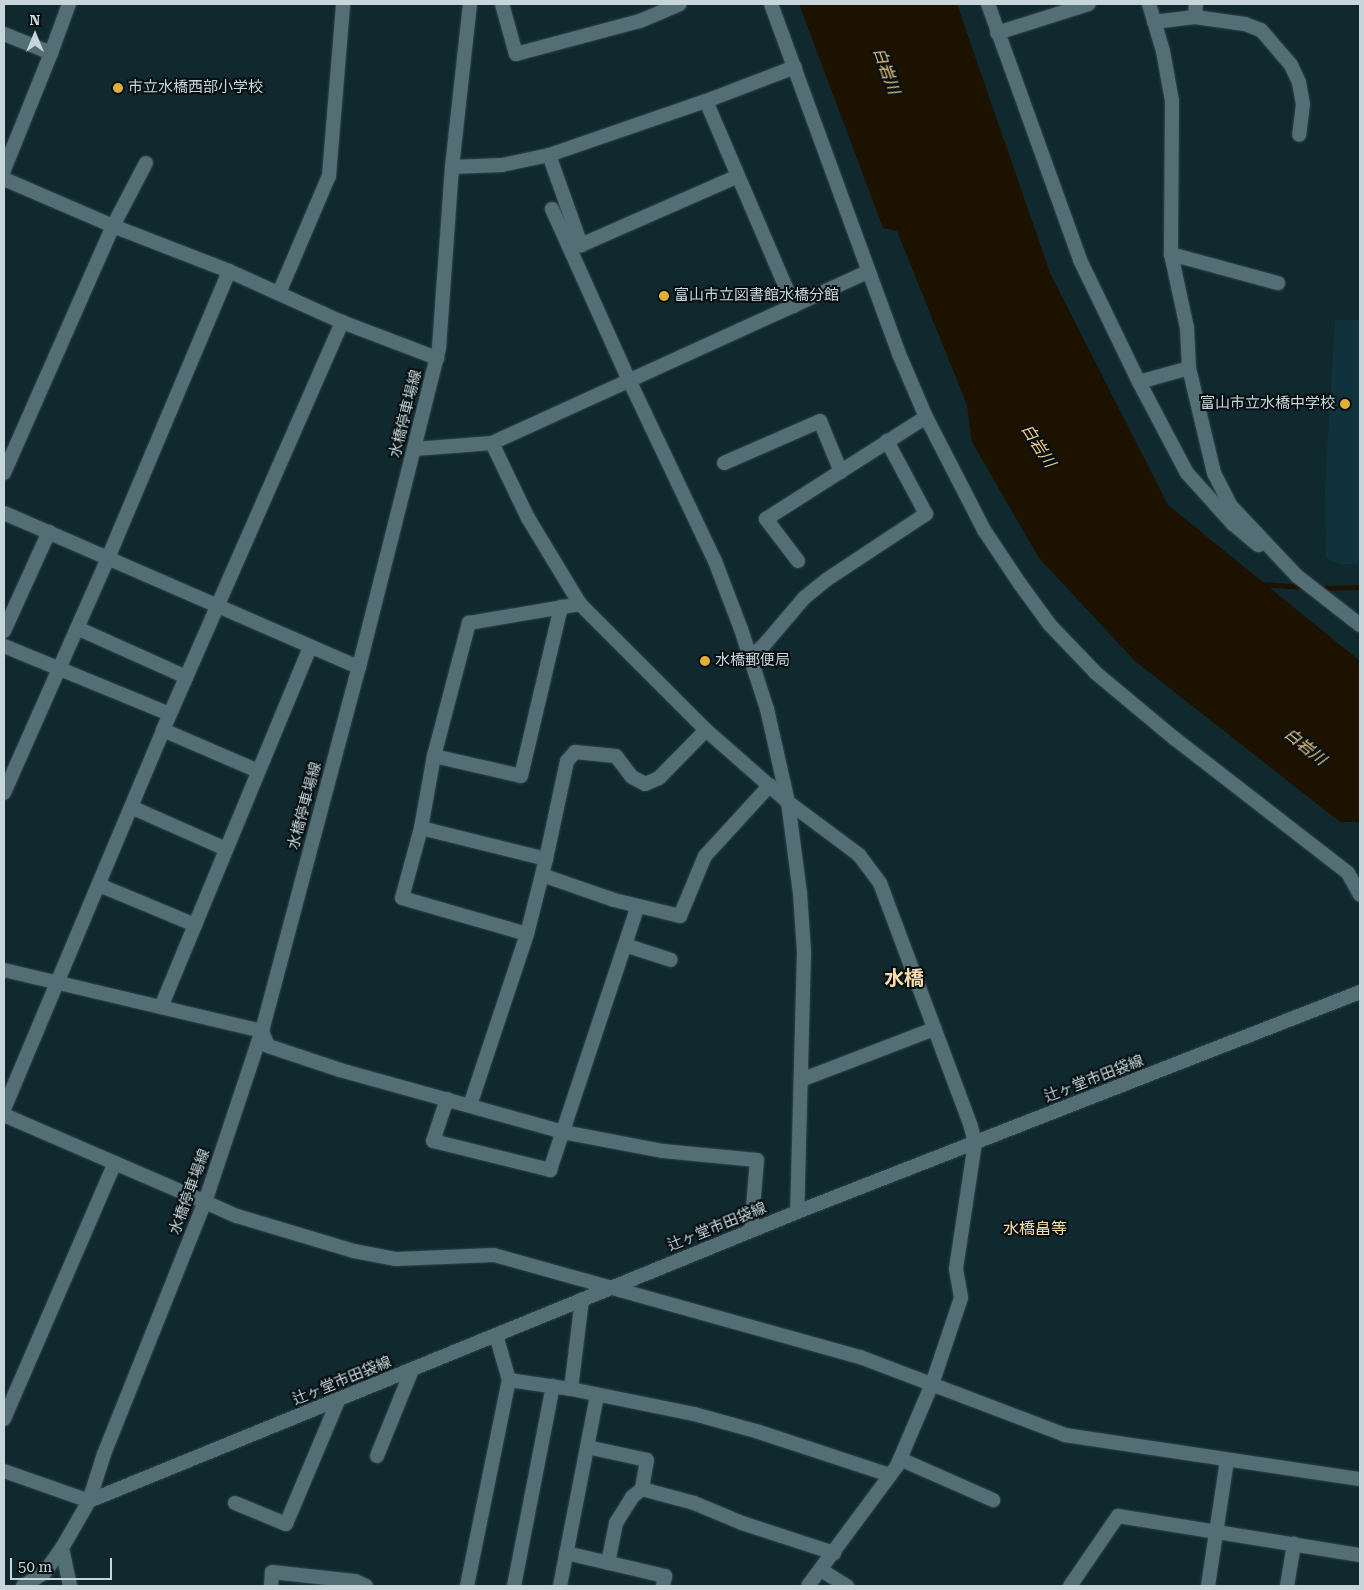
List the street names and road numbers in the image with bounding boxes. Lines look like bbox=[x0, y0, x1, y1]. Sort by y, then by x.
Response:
street label: 水橋停車場線 bbox=[386, 368, 426, 460]
street label: 水橋停車場線 bbox=[285, 760, 325, 852]
street label: 辻ヶ堂市田袋線 bbox=[1042, 1052, 1146, 1106]
street label: 水橋停車場線 bbox=[166, 1147, 214, 1237]
street label: 辻ヶ堂市田袋線 bbox=[665, 1199, 769, 1255]
street label: 辻ヶ堂市田袋線 bbox=[290, 1353, 394, 1409]

